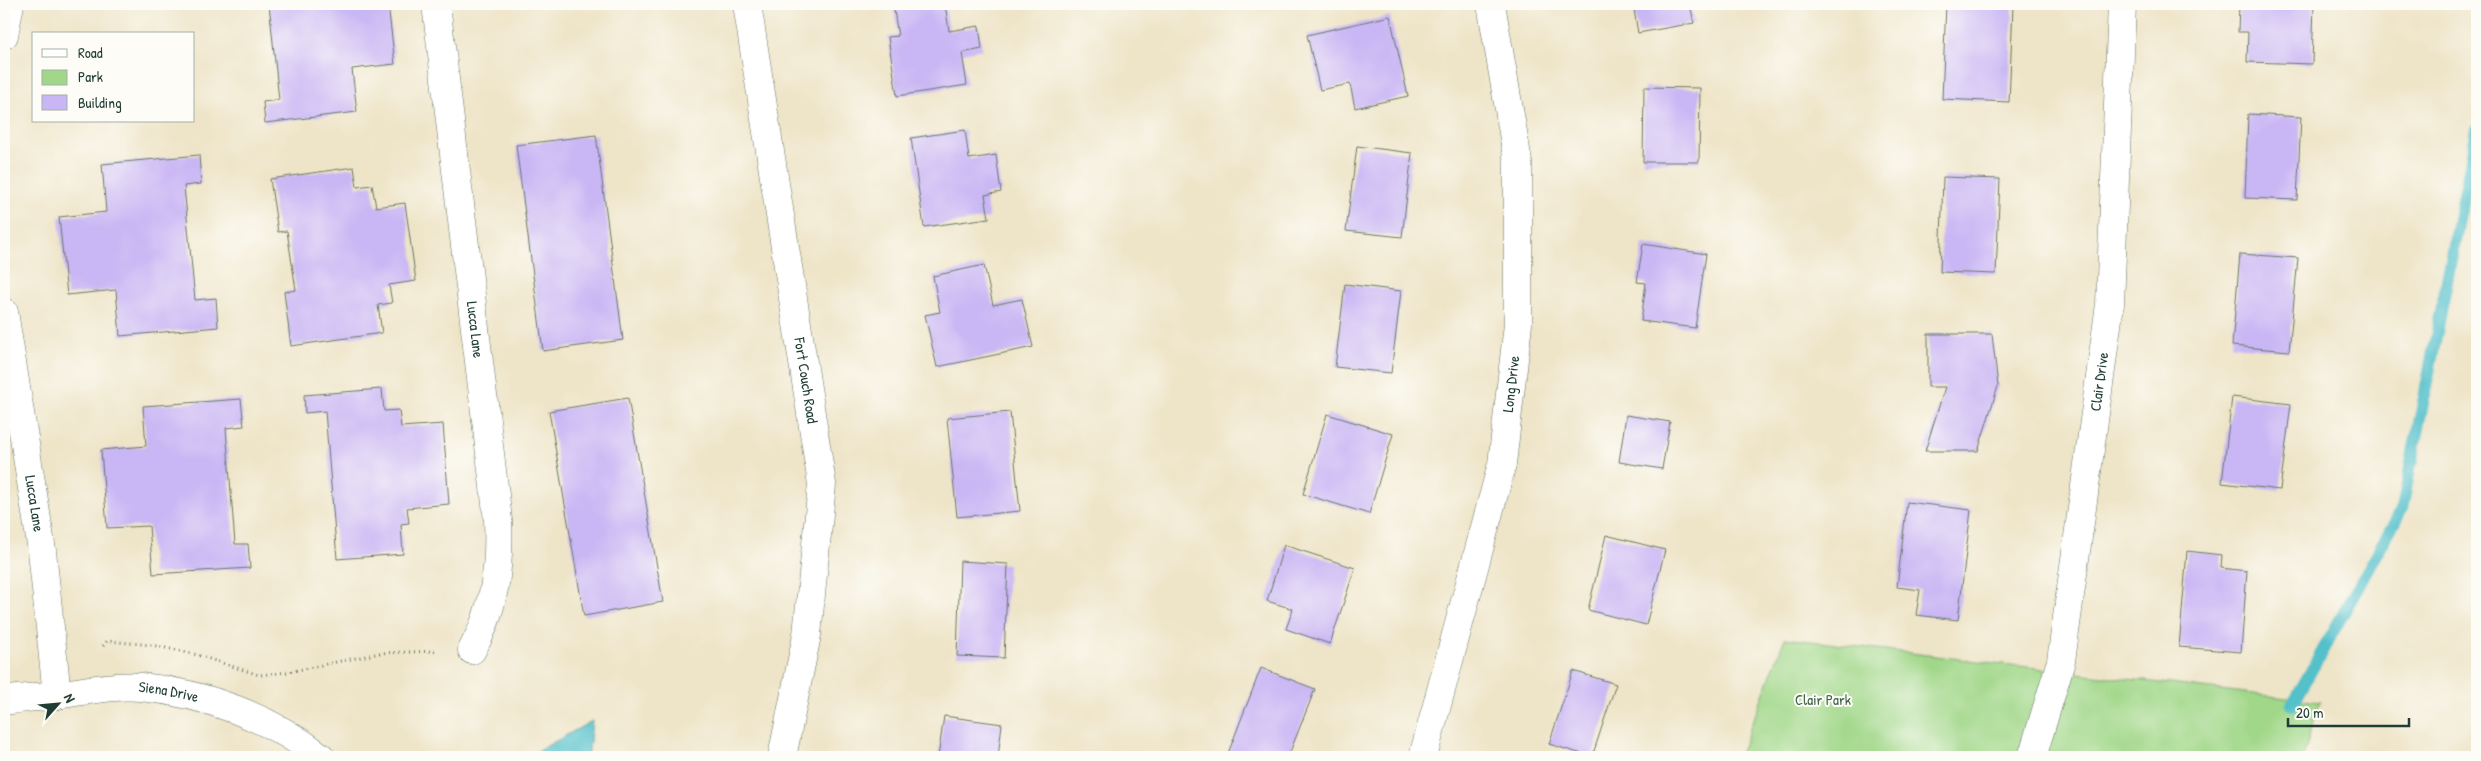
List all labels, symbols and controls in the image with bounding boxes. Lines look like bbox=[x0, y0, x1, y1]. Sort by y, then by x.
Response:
legend bbox=[32, 32, 195, 122]
text: Road bbox=[78, 42, 103, 63]
text: Park bbox=[78, 66, 103, 87]
text: Building bbox=[78, 92, 122, 113]
street label: Lucca Lane bbox=[462, 300, 489, 359]
street label: Fort Couch Road bbox=[789, 335, 823, 425]
street label: Clair Drive bbox=[2084, 351, 2113, 412]
street label: Long Drive bbox=[1497, 354, 1524, 413]
street label: Lucca Lane bbox=[20, 474, 50, 533]
street label: Siena Drive bbox=[138, 676, 201, 707]
north arrow bbox=[32, 678, 82, 728]
park label: Clair Park bbox=[1795, 689, 1851, 710]
text: N bbox=[60, 690, 80, 706]
scale bar bbox=[2288, 696, 2410, 728]
text: 20 m bbox=[2296, 702, 2323, 723]

